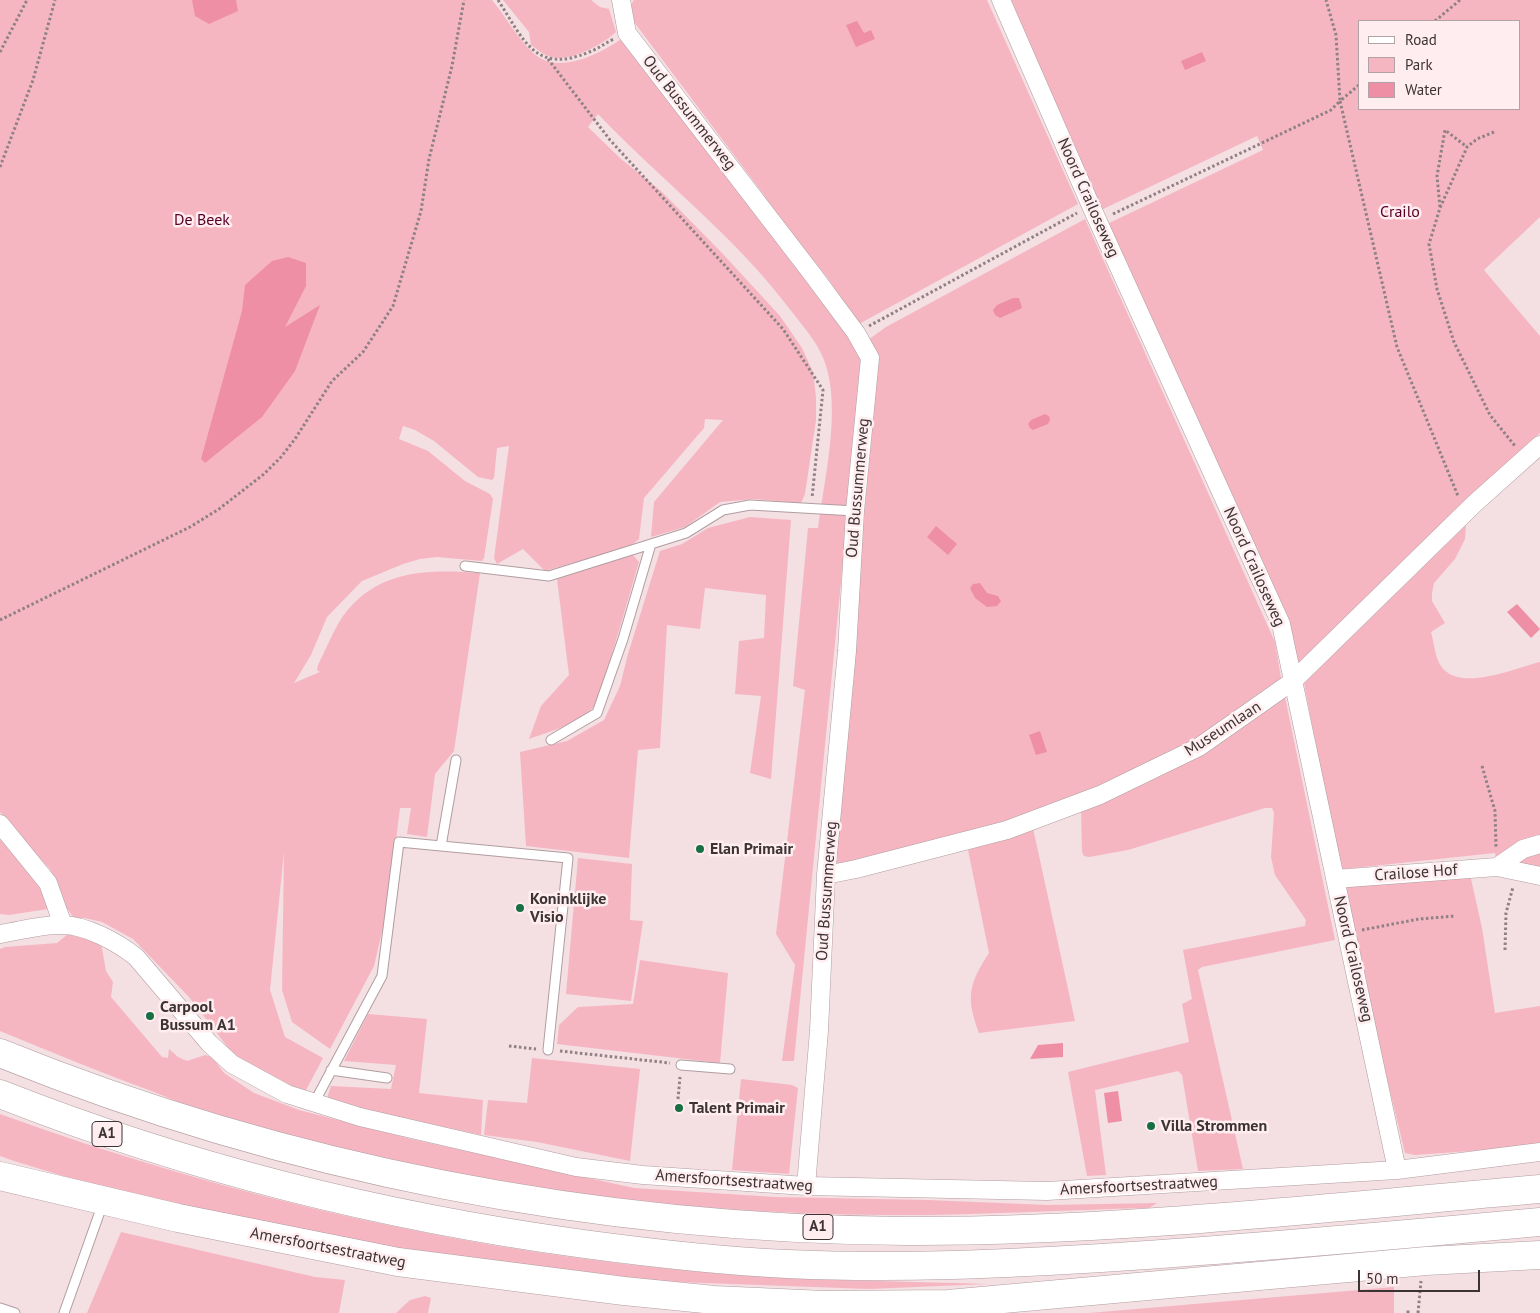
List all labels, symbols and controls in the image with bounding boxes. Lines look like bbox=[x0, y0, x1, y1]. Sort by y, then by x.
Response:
legend bbox=[1358, 20, 1520, 110]
text: Road bbox=[1405, 30, 1437, 49]
street label: Oud Bussummerweg bbox=[638, 52, 740, 174]
text: Park bbox=[1405, 55, 1433, 74]
text: Water bbox=[1405, 80, 1442, 99]
street label: Noord Crailoseweg bbox=[1053, 135, 1123, 261]
park label: Crailo bbox=[1380, 202, 1420, 222]
park label: De Beek bbox=[174, 210, 230, 230]
street label: Oud Bussummerweg bbox=[842, 417, 874, 559]
street label: Noord Crailoseweg bbox=[1219, 504, 1289, 630]
street label: Museumlaan bbox=[1181, 697, 1265, 761]
street label: Oud Bussummerweg bbox=[813, 820, 841, 962]
place label: Elan Primair bbox=[710, 839, 793, 859]
marker: Elan Primair bbox=[694, 843, 706, 855]
street label: Crailose Hof bbox=[1374, 861, 1458, 885]
place label: Koninklijke Visio bbox=[530, 889, 606, 927]
street label: Noord Crailoseweg bbox=[1329, 894, 1377, 1024]
marker: Koninklijke Visio bbox=[514, 902, 526, 914]
place label: Carpool Bussum A1 bbox=[160, 997, 236, 1035]
marker: Carpool Bussum A1 bbox=[144, 1010, 156, 1022]
place label: Talent Primair bbox=[689, 1098, 785, 1118]
marker: Talent Primair bbox=[673, 1102, 685, 1114]
place label: Villa Strommen bbox=[1161, 1116, 1267, 1136]
marker: Villa Strommen bbox=[1145, 1120, 1157, 1132]
road number: A1 bbox=[92, 1122, 122, 1146]
street label: Amersfoortsestraatweg bbox=[655, 1166, 813, 1196]
street label: Amersfoortsestraatweg bbox=[1060, 1172, 1218, 1200]
road number: A1 bbox=[803, 1214, 833, 1240]
street label: Amersfoortsestraatweg bbox=[249, 1224, 407, 1272]
scale bar bbox=[1360, 1260, 1482, 1292]
text: 50 m bbox=[1366, 1269, 1399, 1288]

